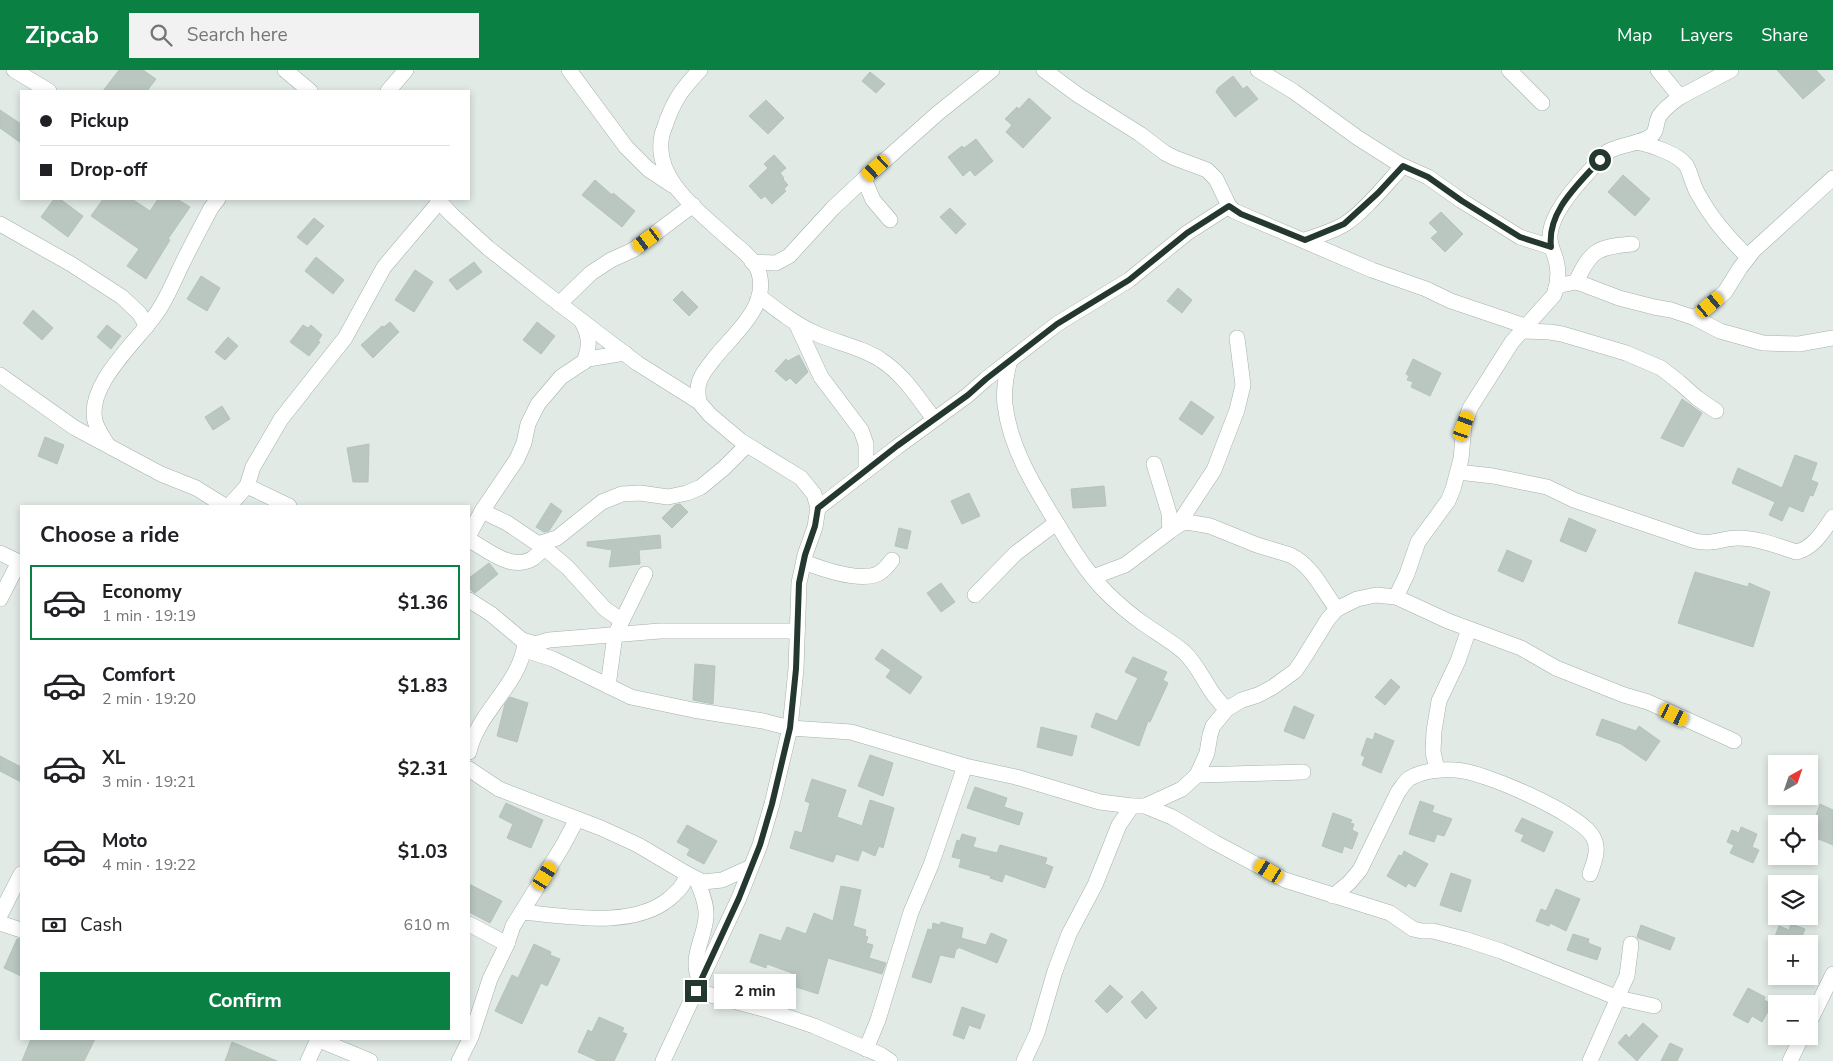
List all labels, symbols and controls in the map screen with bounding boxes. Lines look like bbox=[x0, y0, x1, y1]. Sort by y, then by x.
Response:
search box bbox=[129, 13, 479, 58]
text: Zipcab bbox=[25, 19, 99, 51]
icon: search bbox=[147, 21, 175, 49]
text: Search here bbox=[187, 22, 288, 48]
text: Map bbox=[1617, 23, 1652, 47]
text: Layers bbox=[1680, 23, 1733, 47]
text: Share bbox=[1761, 23, 1808, 47]
text: Pickup bbox=[70, 108, 129, 134]
route start bbox=[1589, 149, 1611, 171]
car bbox=[859, 152, 892, 184]
text: Drop-off bbox=[70, 157, 147, 183]
car bbox=[630, 225, 663, 255]
car bbox=[1693, 290, 1726, 320]
car bbox=[1452, 409, 1475, 443]
text: Choose a ride bbox=[40, 520, 179, 550]
text: Economy bbox=[102, 579, 182, 605]
icon: car bbox=[42, 580, 87, 625]
text: $1.36 bbox=[398, 590, 448, 616]
text: 1 min · 19:19 bbox=[102, 605, 196, 627]
text: Comfort bbox=[102, 662, 175, 688]
icon: car bbox=[42, 663, 87, 708]
text: $1.83 bbox=[398, 673, 448, 699]
text: 2 min · 19:20 bbox=[102, 688, 196, 710]
car bbox=[1657, 702, 1690, 728]
text: XL bbox=[102, 745, 125, 771]
icon: car bbox=[42, 746, 87, 791]
north arrow bbox=[1768, 755, 1818, 805]
map controls bbox=[1768, 755, 1818, 1045]
text: $2.31 bbox=[398, 756, 448, 782]
text: 3 min · 19:21 bbox=[102, 771, 196, 793]
button: locate bbox=[1768, 815, 1818, 865]
text: Moto bbox=[102, 828, 148, 854]
icon: car bbox=[42, 829, 87, 874]
text: $1.03 bbox=[398, 839, 448, 865]
text: 4 min · 19:22 bbox=[102, 854, 196, 876]
car bbox=[1252, 857, 1285, 885]
car bbox=[530, 859, 559, 893]
button: layers bbox=[1768, 875, 1818, 925]
icon: cash bbox=[40, 911, 68, 939]
text: Cash bbox=[80, 912, 122, 938]
text: 610 m bbox=[403, 914, 450, 936]
button: + bbox=[1768, 935, 1818, 985]
button: Confirm bbox=[40, 972, 450, 1030]
callout: 2 min bbox=[714, 974, 796, 1008]
route end bbox=[685, 980, 707, 1002]
text: 2 min bbox=[734, 980, 776, 1002]
button: − bbox=[1768, 995, 1818, 1045]

